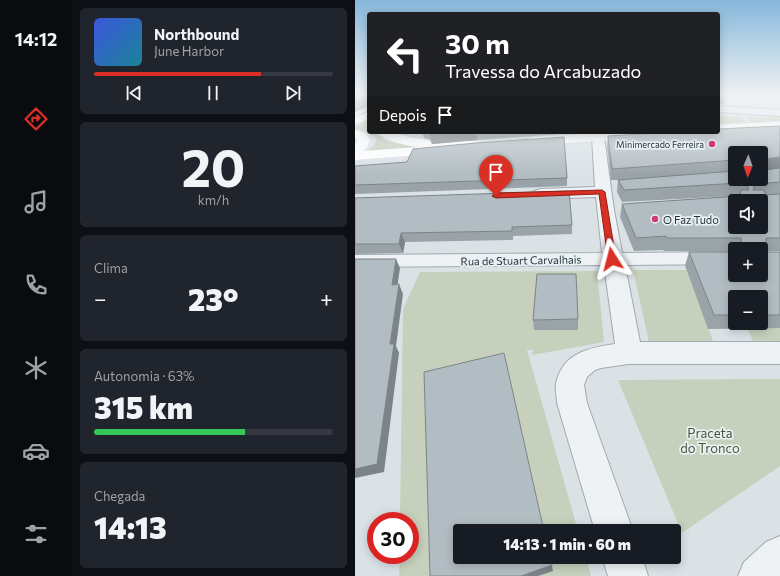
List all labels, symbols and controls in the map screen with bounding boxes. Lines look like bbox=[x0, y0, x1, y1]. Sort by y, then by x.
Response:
text: Northbound bbox=[154, 25, 239, 43]
text: 30 m bbox=[445, 26, 510, 60]
text: 14:12 bbox=[15, 28, 57, 50]
icon: left bbox=[379, 28, 431, 80]
text: June Harbor bbox=[154, 43, 224, 59]
text: Travessa do Arcabuzado bbox=[445, 60, 641, 82]
icon: previous bbox=[123, 82, 145, 104]
icon: pause bbox=[202, 82, 224, 104]
icon: next bbox=[282, 82, 304, 104]
icon: arrive bbox=[434, 104, 456, 126]
icon: directions bbox=[22, 105, 50, 133]
text: Depois bbox=[379, 106, 426, 124]
text: 20 bbox=[182, 134, 245, 198]
place label: Minimercado Ferreira bbox=[616, 139, 704, 150]
marker: Minimercado Ferreira bbox=[707, 139, 717, 149]
north arrow bbox=[728, 146, 768, 186]
map controls bbox=[728, 146, 768, 330]
pin bbox=[479, 155, 513, 196]
icon: arrive bbox=[485, 161, 507, 183]
icon: music bbox=[22, 188, 50, 216]
text: km/h bbox=[198, 192, 229, 208]
button: sound bbox=[728, 194, 768, 234]
place label: O Faz Tudo bbox=[663, 213, 719, 226]
marker: O Faz Tudo bbox=[650, 214, 660, 224]
position arrow bbox=[591, 238, 633, 280]
button: + bbox=[728, 242, 768, 282]
street label: Rua de Stuart Carvalhais bbox=[460, 252, 582, 268]
text: Clima bbox=[94, 260, 128, 276]
icon: phone bbox=[22, 271, 50, 299]
text: 23° bbox=[188, 280, 239, 317]
text: − bbox=[94, 285, 107, 312]
text: + bbox=[320, 285, 333, 312]
button: − bbox=[728, 290, 768, 330]
icon: climate bbox=[22, 354, 50, 382]
text: Autonomia · 63% bbox=[94, 368, 195, 384]
text: 315 km bbox=[94, 388, 193, 425]
park label: Praceta do Tronco bbox=[680, 425, 740, 456]
icon: car bbox=[22, 437, 50, 465]
text: Chegada bbox=[94, 488, 145, 504]
text: 14:13 bbox=[94, 508, 167, 545]
speed limit sign: 30 bbox=[367, 512, 419, 564]
icon: filters bbox=[22, 520, 50, 548]
text: 14:13 · 1 min · 60 m bbox=[503, 535, 631, 553]

